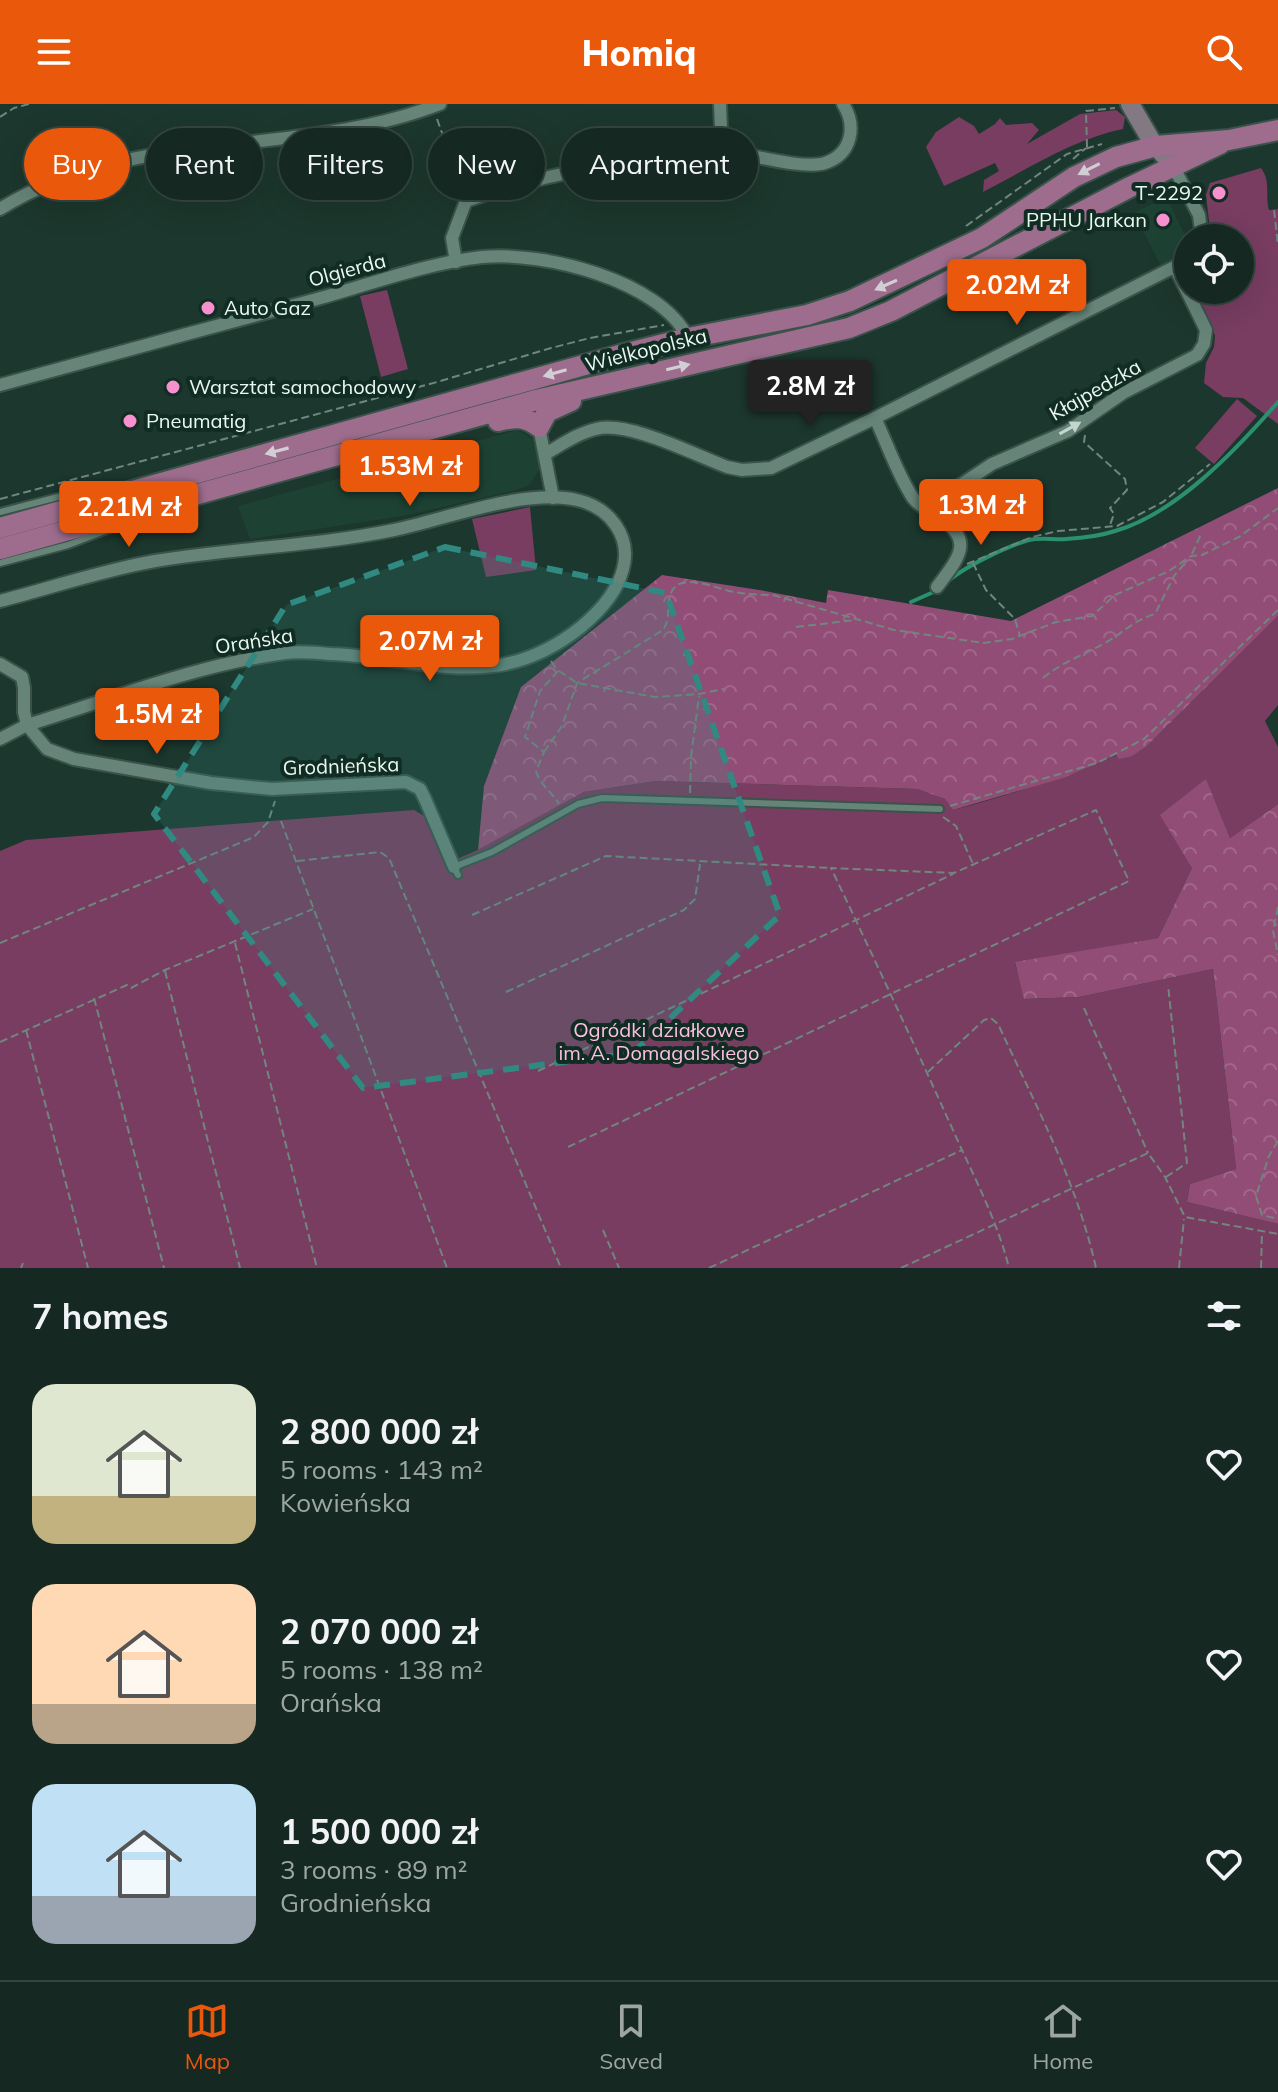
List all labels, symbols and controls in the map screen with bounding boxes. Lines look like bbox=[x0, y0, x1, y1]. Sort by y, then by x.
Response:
icon: menu bbox=[32, 30, 76, 74]
text: Homiq bbox=[581, 30, 697, 75]
icon: search bbox=[1202, 30, 1246, 74]
chip: Buy bbox=[24, 128, 130, 200]
chip: Rent bbox=[146, 128, 263, 200]
chip: Filters bbox=[279, 128, 412, 200]
chip: New bbox=[428, 128, 545, 200]
chip: Apartment bbox=[561, 128, 758, 200]
one-way arrow bbox=[1077, 163, 1100, 176]
place label: T-2292 bbox=[1135, 180, 1203, 205]
marker: T-2292 bbox=[1210, 184, 1228, 202]
place label: PPHU Jarkan bbox=[1026, 207, 1147, 232]
marker: PPHU Jarkan bbox=[1154, 211, 1172, 229]
map controls bbox=[1174, 224, 1254, 304]
button: locate bbox=[1174, 224, 1254, 304]
street label: Olgierda bbox=[305, 247, 388, 292]
pin: 2.02M zł bbox=[934, 259, 1100, 327]
text: 2.02M zł bbox=[965, 268, 1069, 301]
one-way arrow bbox=[875, 279, 898, 292]
place label: Auto Gaz bbox=[224, 295, 311, 320]
marker: Auto Gaz bbox=[199, 299, 217, 317]
street label: Wielkopolska bbox=[582, 322, 709, 377]
street label: Kłajpedzka bbox=[1044, 353, 1145, 426]
one-way arrow bbox=[666, 360, 691, 373]
pin: 2.8M zł bbox=[736, 360, 884, 428]
one-way arrow bbox=[542, 368, 567, 380]
text: 2.8M zł bbox=[766, 369, 854, 402]
place label: Warsztat samochodowy bbox=[189, 374, 417, 399]
marker: Warsztat samochodowy bbox=[164, 378, 182, 396]
place label: Pneumatig bbox=[146, 408, 246, 433]
marker: Pneumatig bbox=[121, 412, 139, 430]
one-way arrow bbox=[1059, 422, 1081, 436]
pin: 1.53M zł bbox=[327, 440, 493, 508]
one-way arrow bbox=[265, 445, 290, 457]
text: 1.53M zł bbox=[358, 449, 462, 482]
pin: 1.3M zł bbox=[907, 479, 1055, 547]
pin: 2.21M zł bbox=[46, 481, 212, 549]
text: 1.3M zł bbox=[937, 488, 1025, 521]
text: 2.21M zł bbox=[77, 490, 181, 523]
pin: 2.07M zł bbox=[347, 615, 513, 683]
street label: Orańska bbox=[213, 622, 295, 659]
text: 2.07M zł bbox=[378, 624, 482, 657]
pin: 1.5M zł bbox=[83, 688, 231, 756]
text: 1.5M zł bbox=[113, 697, 201, 730]
street label: Grodnieńska bbox=[282, 751, 400, 780]
park label: Ogródki działkowe im. A. Domagalskiego bbox=[558, 1017, 760, 1065]
icon: filters bbox=[1202, 1294, 1246, 1338]
text: 7 homes bbox=[32, 1295, 169, 1338]
text: 2 800 000 zł bbox=[280, 1410, 478, 1453]
icon: home bbox=[96, 1416, 192, 1512]
icon: heart bbox=[1202, 1442, 1246, 1486]
text: 5 rooms · 143 m² bbox=[280, 1453, 483, 1486]
text: Kowieńska bbox=[280, 1486, 411, 1519]
text: 2 070 000 zł bbox=[280, 1610, 478, 1653]
icon: home bbox=[96, 1616, 192, 1712]
icon: heart bbox=[1202, 1642, 1246, 1686]
text: 5 rooms · 138 m² bbox=[280, 1653, 483, 1686]
text: Orańska bbox=[280, 1686, 382, 1719]
text: 1 500 000 zł bbox=[280, 1810, 478, 1853]
icon: home bbox=[96, 1816, 192, 1912]
icon: heart bbox=[1202, 1842, 1246, 1886]
text: 3 rooms · 89 m² bbox=[280, 1853, 467, 1886]
text: Grodnieńska bbox=[280, 1886, 431, 1919]
tab: Map bbox=[185, 1999, 230, 2075]
tab: Saved bbox=[600, 1999, 663, 2075]
tab: Home bbox=[1033, 1999, 1093, 2075]

